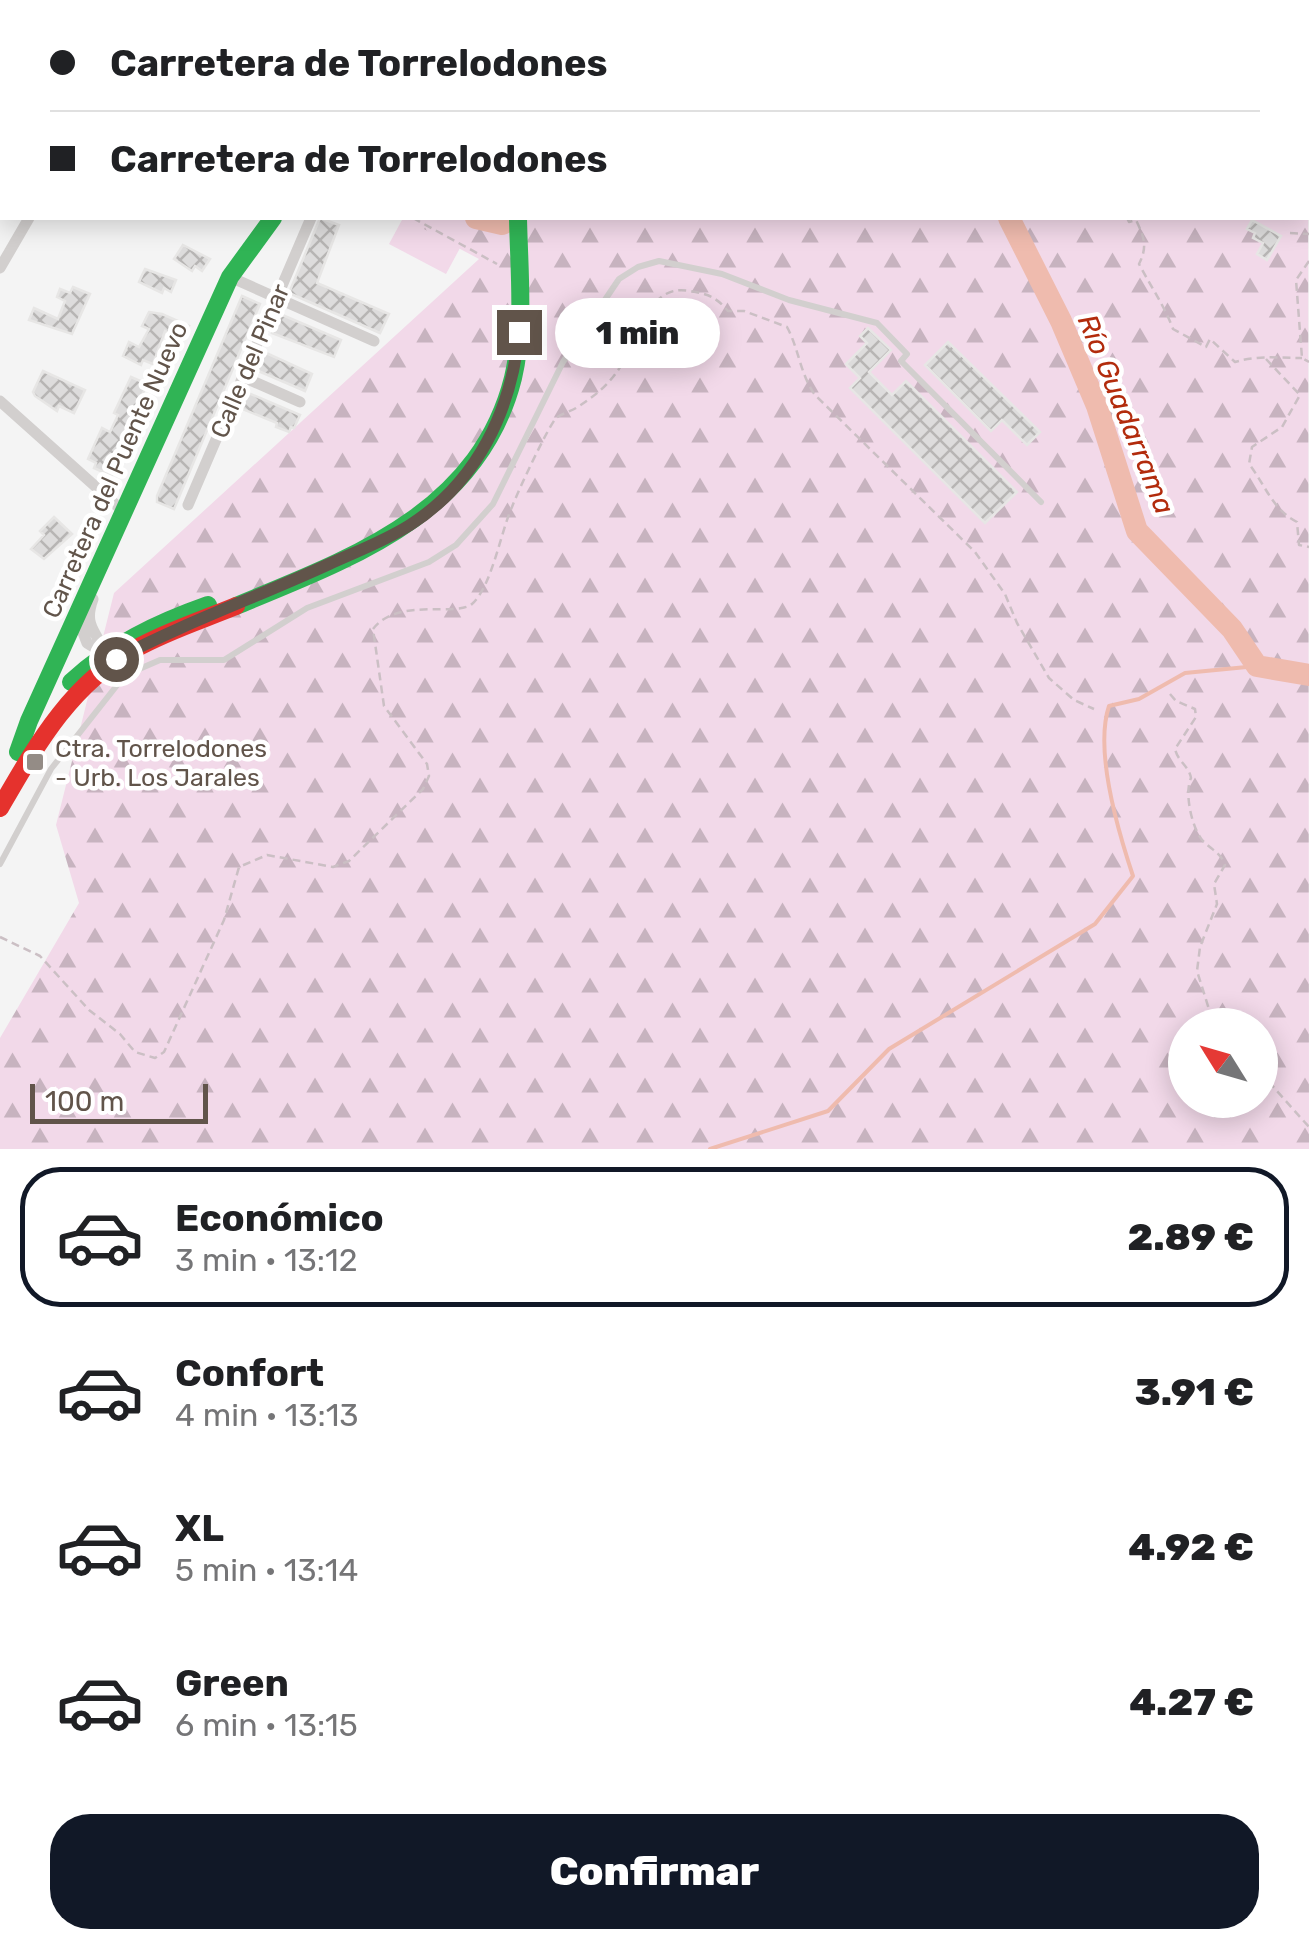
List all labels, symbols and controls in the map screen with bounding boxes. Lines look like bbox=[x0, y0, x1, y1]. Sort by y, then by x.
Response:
text: Carretera de Torrelodones bbox=[110, 40, 607, 86]
text: Carretera de Torrelodones bbox=[110, 136, 607, 182]
street label: Calle del Pinar bbox=[205, 279, 296, 442]
callout: 1 min bbox=[554, 297, 719, 367]
water label: Río Guadarrama bbox=[1071, 309, 1181, 519]
route end bbox=[497, 310, 542, 355]
text: 1 min bbox=[596, 314, 679, 352]
street label: Carretera del Puente Nuevo bbox=[36, 318, 194, 622]
route start bbox=[94, 637, 139, 682]
place label: Ctra. Torrelodones - Urb. Los Jarales bbox=[55, 734, 267, 792]
marker: Ctra. Torrelodones - Urb. Los Jarales bbox=[24, 751, 46, 773]
north arrow bbox=[1168, 1008, 1278, 1118]
map controls bbox=[1168, 1008, 1278, 1118]
scale bar bbox=[30, 1079, 208, 1124]
text: 100 m bbox=[45, 1085, 124, 1118]
icon: car bbox=[55, 1192, 145, 1282]
text: Económico bbox=[175, 1195, 384, 1241]
text: 2.89 € bbox=[1127, 1214, 1254, 1260]
text: 3 min · 13:12 bbox=[175, 1241, 358, 1279]
icon: car bbox=[55, 1347, 145, 1437]
text: Confort bbox=[175, 1350, 324, 1396]
text: 3.91 € bbox=[1135, 1369, 1254, 1415]
text: 4 min · 13:13 bbox=[175, 1396, 359, 1434]
icon: car bbox=[55, 1502, 145, 1592]
text: XL bbox=[175, 1505, 224, 1551]
text: 4.92 € bbox=[1128, 1524, 1254, 1570]
text: 5 min · 13:14 bbox=[175, 1551, 358, 1589]
icon: car bbox=[55, 1657, 145, 1747]
text: Green bbox=[175, 1660, 289, 1706]
text: 4.27 € bbox=[1129, 1679, 1254, 1725]
text: 6 min · 13:15 bbox=[175, 1706, 358, 1744]
button: Confirmar bbox=[50, 1814, 1259, 1929]

